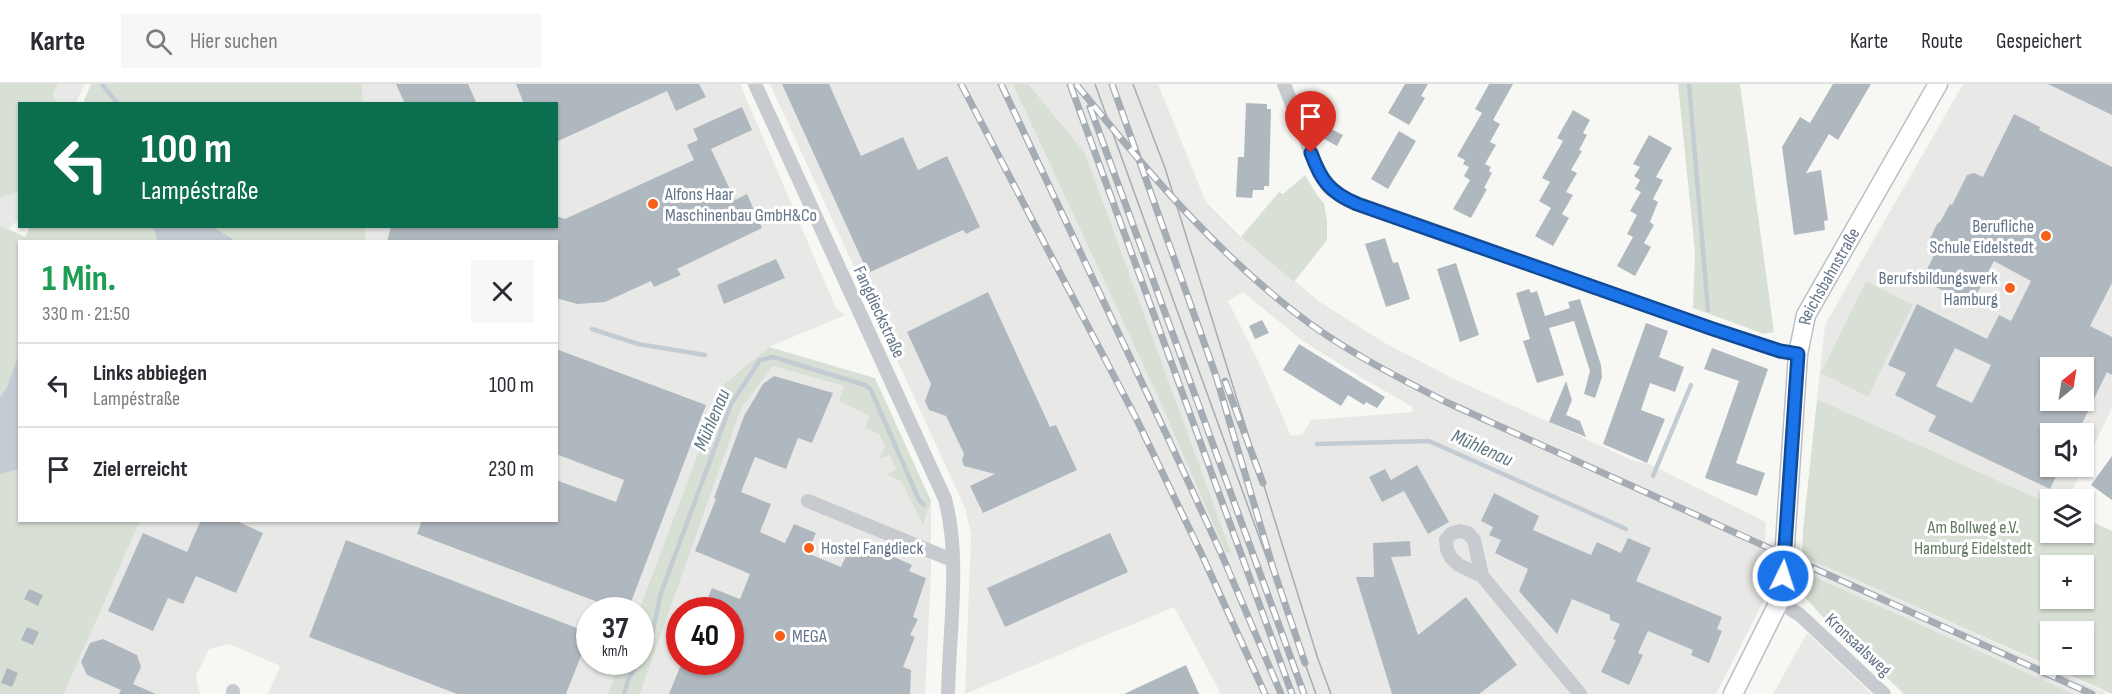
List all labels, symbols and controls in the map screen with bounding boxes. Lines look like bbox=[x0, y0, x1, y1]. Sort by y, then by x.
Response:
search box bbox=[121, 14, 541, 68]
text: Karte bbox=[30, 25, 85, 58]
icon: search bbox=[142, 25, 175, 58]
text: Hier suchen bbox=[190, 28, 278, 55]
text: Karte bbox=[1850, 29, 1888, 54]
text: Route bbox=[1921, 29, 1963, 54]
text: Gespeichert bbox=[1996, 29, 2082, 54]
pin bbox=[1285, 91, 1336, 153]
icon: arrive bbox=[1294, 100, 1327, 133]
text: 100 m bbox=[141, 124, 232, 175]
icon: left bbox=[42, 126, 120, 204]
text: Lampéstraße bbox=[141, 175, 259, 207]
place label: Alfons Haar Maschinenbau GmbH&Co bbox=[664, 184, 817, 226]
marker: Alfons Haar Maschinenbau GmbH&Co bbox=[646, 197, 660, 211]
place label: Berufliche Schule Eidelstedt bbox=[1930, 216, 2034, 258]
street label: Reichsbahnstraße bbox=[1794, 224, 1864, 327]
marker: Berufliche Schule Eidelstedt bbox=[2039, 229, 2053, 243]
text: 1 Min. bbox=[42, 258, 116, 301]
button: close bbox=[471, 260, 534, 323]
street label: Fangdieckstraße bbox=[849, 263, 909, 361]
place label: Berufsbildungswerk Hamburg bbox=[1879, 268, 1998, 310]
marker: Berufsbildungswerk Hamburg bbox=[2003, 281, 2017, 295]
text: 330 m · 21:50 bbox=[42, 302, 130, 326]
north arrow bbox=[2040, 357, 2094, 411]
map controls bbox=[2040, 357, 2094, 675]
text: Links abbiegen bbox=[93, 360, 207, 387]
icon: left bbox=[42, 369, 75, 402]
text: 100 m bbox=[489, 372, 534, 399]
water label: Mühlenau bbox=[688, 385, 736, 454]
text: Lampéstraße bbox=[93, 387, 180, 411]
button: sound bbox=[2040, 423, 2094, 477]
water label: Mühlenau bbox=[1448, 424, 1517, 472]
icon: arrive bbox=[42, 453, 75, 486]
text: Ziel erreicht bbox=[93, 456, 188, 483]
text: 230 m bbox=[488, 456, 534, 483]
button: layers bbox=[2040, 489, 2094, 543]
park label: Am Bollweg e.V. Hamburg Eidelstedt bbox=[1914, 517, 2033, 559]
place label: Hostel Fangdieck bbox=[821, 538, 923, 559]
marker: Hostel Fangdieck bbox=[802, 541, 816, 555]
position arrow bbox=[1751, 544, 1815, 608]
button: + bbox=[2040, 555, 2094, 609]
speed limit sign: 40 bbox=[666, 597, 744, 675]
street label: Kronsaalsweg bbox=[1821, 609, 1895, 681]
text: 37 bbox=[602, 611, 628, 647]
button: − bbox=[2040, 621, 2094, 675]
place label: MEGA bbox=[792, 626, 827, 647]
marker: MEGA bbox=[773, 629, 787, 643]
text: km/h bbox=[602, 642, 628, 661]

